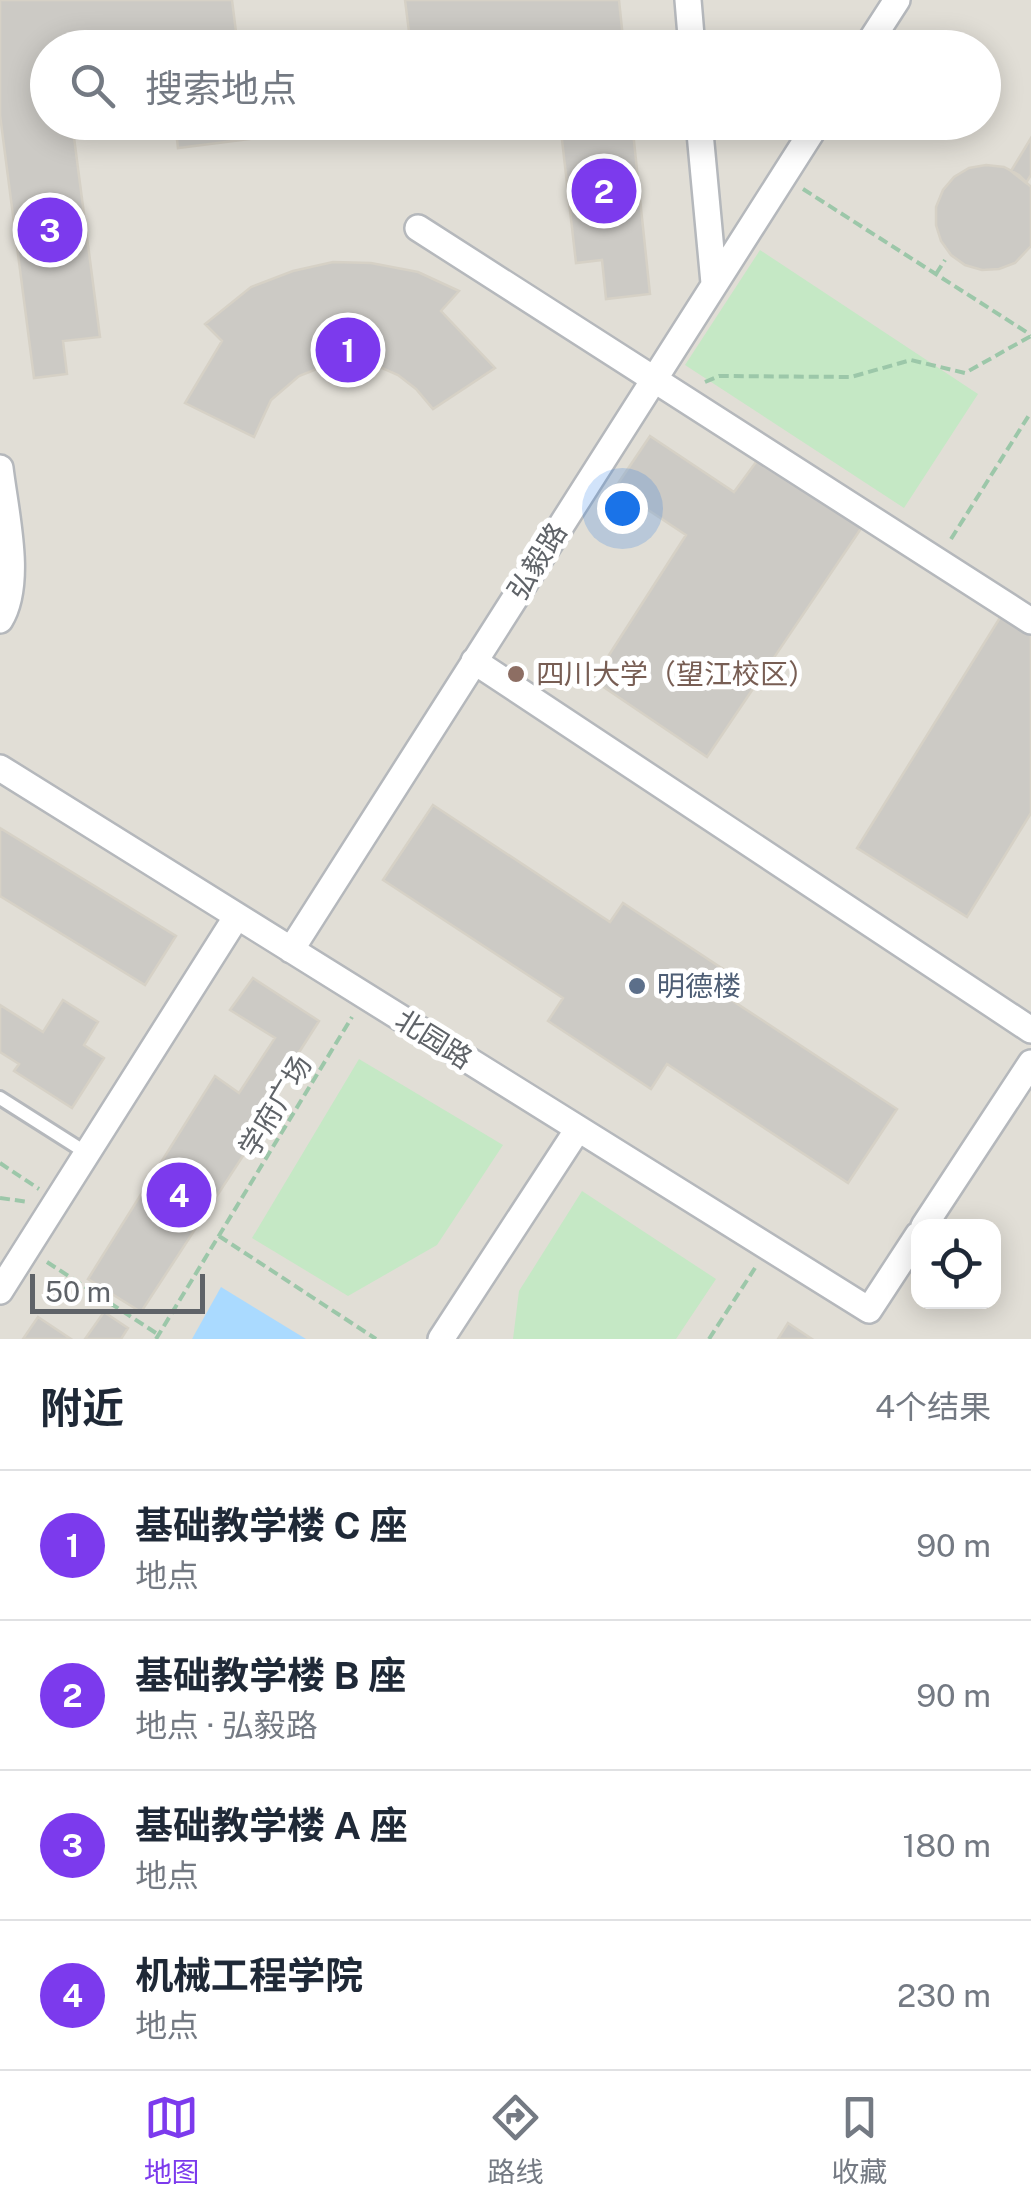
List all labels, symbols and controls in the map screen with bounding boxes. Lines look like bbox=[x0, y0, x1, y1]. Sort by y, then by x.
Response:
search box bbox=[30, 30, 1001, 140]
icon: search bbox=[65, 58, 120, 113]
text: 搜索地点 bbox=[145, 66, 297, 111]
pin: 2 bbox=[572, 154, 636, 228]
pin: 3 bbox=[18, 192, 82, 268]
pin: 1 bbox=[316, 312, 380, 388]
your location bbox=[597, 483, 648, 534]
street label: 弘毅路 bbox=[500, 516, 573, 605]
place label: 四川大学（望江校区） bbox=[536, 657, 816, 690]
marker: 四川大学（望江校区） bbox=[505, 663, 527, 685]
place label: 明德楼 bbox=[657, 969, 741, 1002]
marker: 明德楼 bbox=[626, 975, 648, 997]
street label: 北园路 bbox=[390, 1002, 479, 1075]
street label: 学府广场 bbox=[232, 1049, 318, 1162]
pin: 4 bbox=[146, 1158, 212, 1232]
map controls bbox=[911, 1219, 1001, 1309]
button: locate bbox=[911, 1219, 1001, 1309]
scale bar bbox=[30, 1269, 205, 1314]
text: 50 m bbox=[45, 1275, 111, 1308]
text: 附近 bbox=[40, 1383, 124, 1432]
text: 4个结果 bbox=[875, 1388, 991, 1425]
text: 基础教学楼 C 座 bbox=[135, 1503, 407, 1548]
text: 1 bbox=[66, 1527, 79, 1564]
text: 90 m bbox=[916, 1527, 991, 1564]
text: 地点 bbox=[135, 1557, 199, 1594]
text: 基础教学楼 B 座 bbox=[135, 1653, 406, 1698]
text: 2 bbox=[62, 1677, 83, 1714]
text: 90 m bbox=[916, 1677, 991, 1714]
text: 地点 · 弘毅路 bbox=[135, 1707, 318, 1744]
text: 基础教学楼 A 座 bbox=[135, 1803, 408, 1848]
text: 3 bbox=[62, 1827, 83, 1864]
text: 180 m bbox=[902, 1827, 991, 1864]
text: 地点 bbox=[135, 1857, 199, 1894]
text: 机械工程学院 bbox=[135, 1953, 363, 1998]
text: 4 bbox=[62, 1977, 83, 2014]
text: 230 m bbox=[897, 1977, 991, 2014]
text: 地点 bbox=[135, 2007, 199, 2044]
tab: 地图 bbox=[144, 2090, 200, 2190]
tab: 路线 bbox=[487, 2090, 543, 2190]
tab: 收藏 bbox=[831, 2090, 887, 2190]

